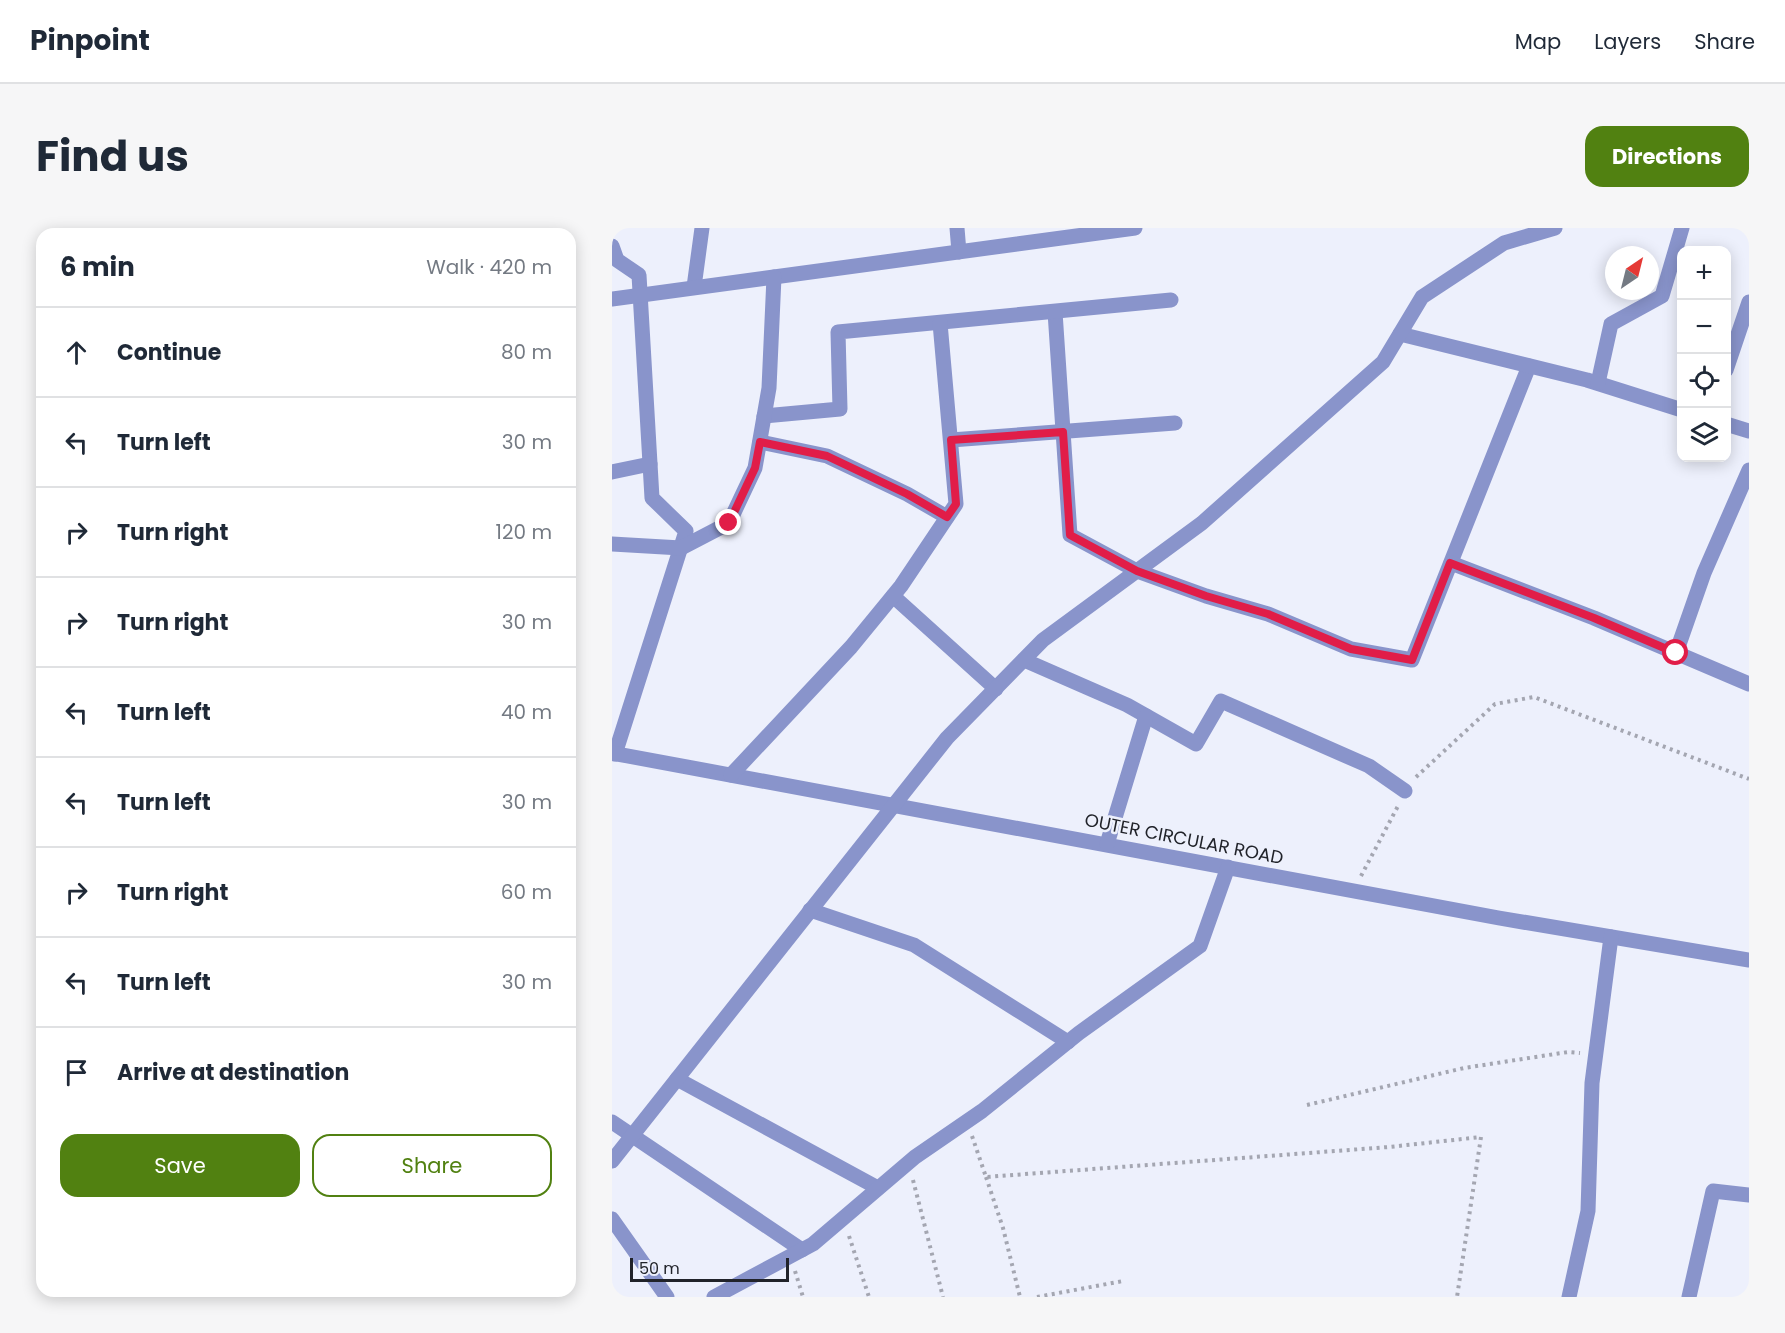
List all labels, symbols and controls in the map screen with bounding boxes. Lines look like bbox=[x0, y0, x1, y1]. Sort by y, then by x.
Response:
text: Pinpoint bbox=[30, 21, 150, 60]
text: Map bbox=[1515, 27, 1561, 56]
text: Layers bbox=[1594, 27, 1661, 56]
text: Share bbox=[1694, 27, 1755, 56]
button: Directions bbox=[1585, 126, 1749, 187]
text: Find us bbox=[36, 127, 189, 186]
north arrow bbox=[1605, 246, 1659, 300]
map controls bbox=[1677, 246, 1731, 462]
button: + bbox=[1677, 246, 1731, 300]
text: 6 min bbox=[60, 249, 135, 285]
text: Walk · 420 m bbox=[426, 253, 552, 281]
button: − bbox=[1677, 300, 1731, 354]
icon: ahead bbox=[60, 336, 93, 369]
text: Continue bbox=[117, 337, 221, 368]
text: 80 m bbox=[501, 338, 552, 366]
button: locate bbox=[1677, 354, 1731, 408]
button: layers bbox=[1677, 408, 1731, 462]
icon: left bbox=[60, 426, 93, 459]
text: Turn left bbox=[117, 427, 211, 458]
text: 30 m bbox=[502, 428, 552, 456]
route end bbox=[715, 509, 741, 535]
icon: right bbox=[60, 516, 93, 549]
text: Turn right bbox=[117, 517, 228, 548]
text: 120 m bbox=[496, 518, 552, 546]
icon: right bbox=[60, 606, 93, 639]
text: Turn right bbox=[117, 607, 228, 638]
text: 30 m bbox=[502, 608, 552, 636]
route start bbox=[1662, 639, 1688, 665]
icon: left bbox=[60, 696, 93, 729]
text: Turn left bbox=[117, 697, 211, 728]
text: 40 m bbox=[501, 698, 552, 726]
icon: left bbox=[60, 786, 93, 819]
text: Turn left bbox=[117, 787, 211, 818]
text: 30 m bbox=[502, 788, 552, 816]
street label: OUTER CIRCULAR ROAD bbox=[1083, 807, 1286, 870]
icon: right bbox=[60, 876, 93, 909]
text: Turn right bbox=[117, 877, 228, 908]
text: 60 m bbox=[501, 878, 552, 906]
icon: left bbox=[60, 966, 93, 999]
text: Turn left bbox=[117, 967, 211, 998]
text: 30 m bbox=[502, 968, 552, 996]
icon: arrive bbox=[60, 1056, 93, 1089]
text: Arrive at destination bbox=[117, 1057, 349, 1088]
button: Save bbox=[60, 1134, 300, 1197]
button: Share bbox=[312, 1134, 552, 1197]
scale bar bbox=[630, 1255, 789, 1282]
text: 50 m bbox=[639, 1257, 680, 1280]

